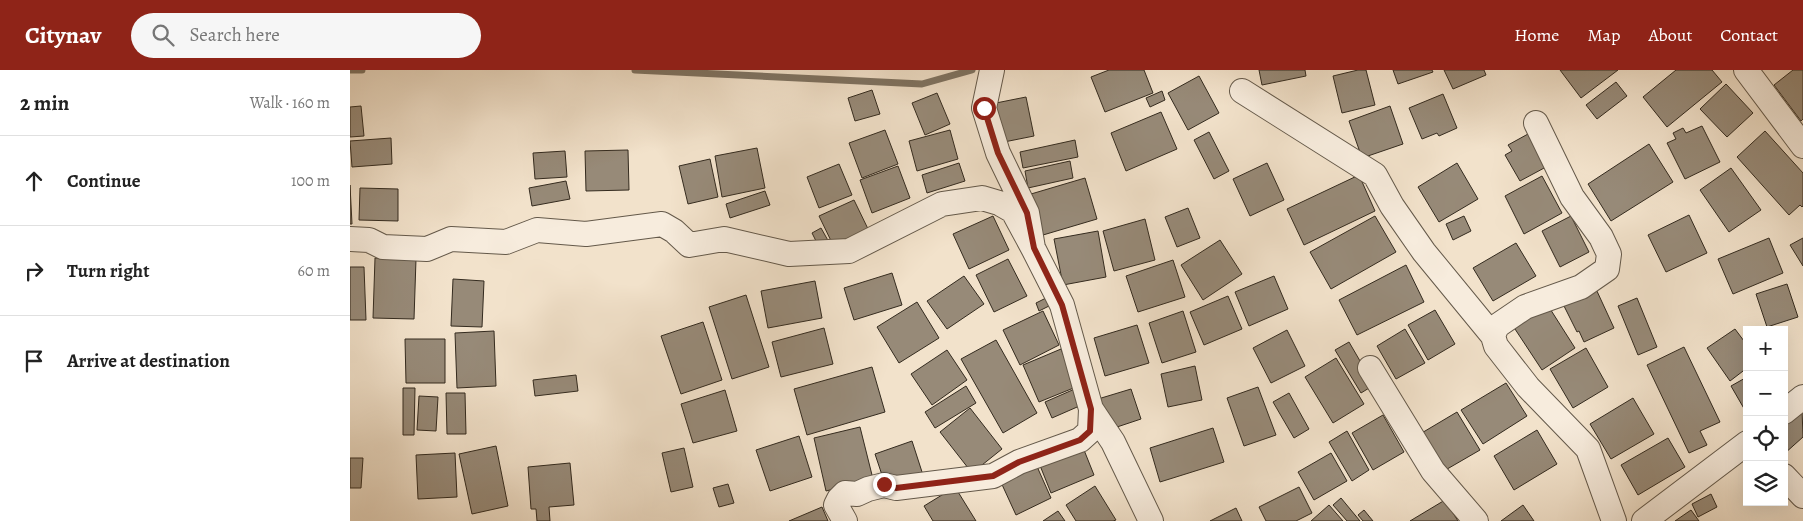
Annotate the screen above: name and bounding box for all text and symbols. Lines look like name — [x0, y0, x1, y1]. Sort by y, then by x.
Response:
search box — [131, 13, 481, 58]
text: Citynav — [25, 19, 101, 51]
icon: search — [149, 21, 177, 49]
text: Search here — [189, 22, 280, 48]
text: Home — [1514, 23, 1559, 47]
text: Map — [1587, 23, 1620, 47]
text: About — [1648, 23, 1692, 47]
text: Contact — [1720, 23, 1778, 47]
text: 2 min — [20, 89, 69, 117]
text: Walk · 160 m — [250, 92, 330, 114]
route start — [973, 97, 996, 120]
icon: ahead — [20, 167, 48, 195]
text: Continue — [67, 168, 141, 194]
text: 100 m — [291, 170, 330, 192]
icon: right — [20, 257, 48, 285]
text: Turn right — [67, 258, 149, 284]
text: 60 m — [298, 260, 330, 282]
map controls — [1743, 326, 1788, 506]
button: + — [1743, 326, 1788, 371]
icon: arrive — [20, 347, 48, 375]
text: Arrive at destination — [67, 348, 230, 374]
button: − — [1743, 371, 1788, 416]
button: locate — [1743, 416, 1788, 461]
button: layers — [1743, 461, 1788, 506]
route end — [873, 473, 896, 496]

